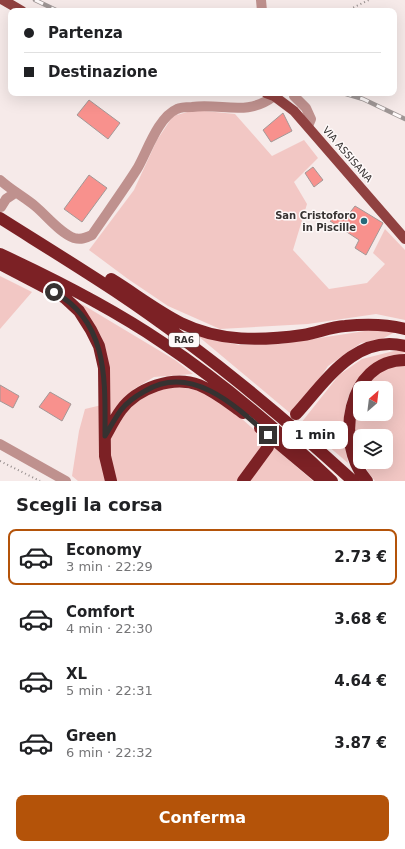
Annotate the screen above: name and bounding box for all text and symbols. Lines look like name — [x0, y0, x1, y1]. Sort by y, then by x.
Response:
text: Partenza — [48, 24, 123, 42]
text: Destinazione — [48, 63, 158, 81]
street label: VIA ASSISANA — [321, 124, 375, 184]
place label: San Cristoforo in Piscille — [275, 210, 356, 233]
marker: San Cristoforo in Piscille — [359, 216, 369, 226]
route start — [45, 283, 63, 301]
road number: RA6 — [169, 333, 199, 347]
north arrow — [353, 381, 393, 421]
map controls — [353, 381, 393, 469]
callout: 1 min — [282, 421, 348, 449]
route end — [259, 426, 277, 444]
text: 1 min — [295, 427, 335, 442]
button: layers — [353, 429, 393, 469]
text: Scegli la corsa — [16, 494, 163, 515]
icon: car — [18, 539, 54, 575]
text: Economy — [66, 541, 142, 559]
text: 2.73 € — [334, 548, 387, 566]
text: 3 min · 22:29 — [66, 559, 153, 574]
icon: car — [18, 601, 54, 637]
text: Comfort — [66, 603, 134, 621]
text: 3.68 € — [334, 610, 387, 628]
text: 4 min · 22:30 — [66, 621, 153, 636]
icon: car — [18, 663, 54, 699]
text: XL — [66, 665, 87, 683]
text: 4.64 € — [334, 672, 387, 690]
text: 5 min · 22:31 — [66, 683, 153, 698]
icon: car — [18, 725, 54, 761]
text: Green — [66, 727, 117, 745]
text: 3.87 € — [334, 734, 387, 752]
text: 6 min · 22:32 — [66, 745, 153, 760]
button: Conferma — [16, 795, 389, 841]

